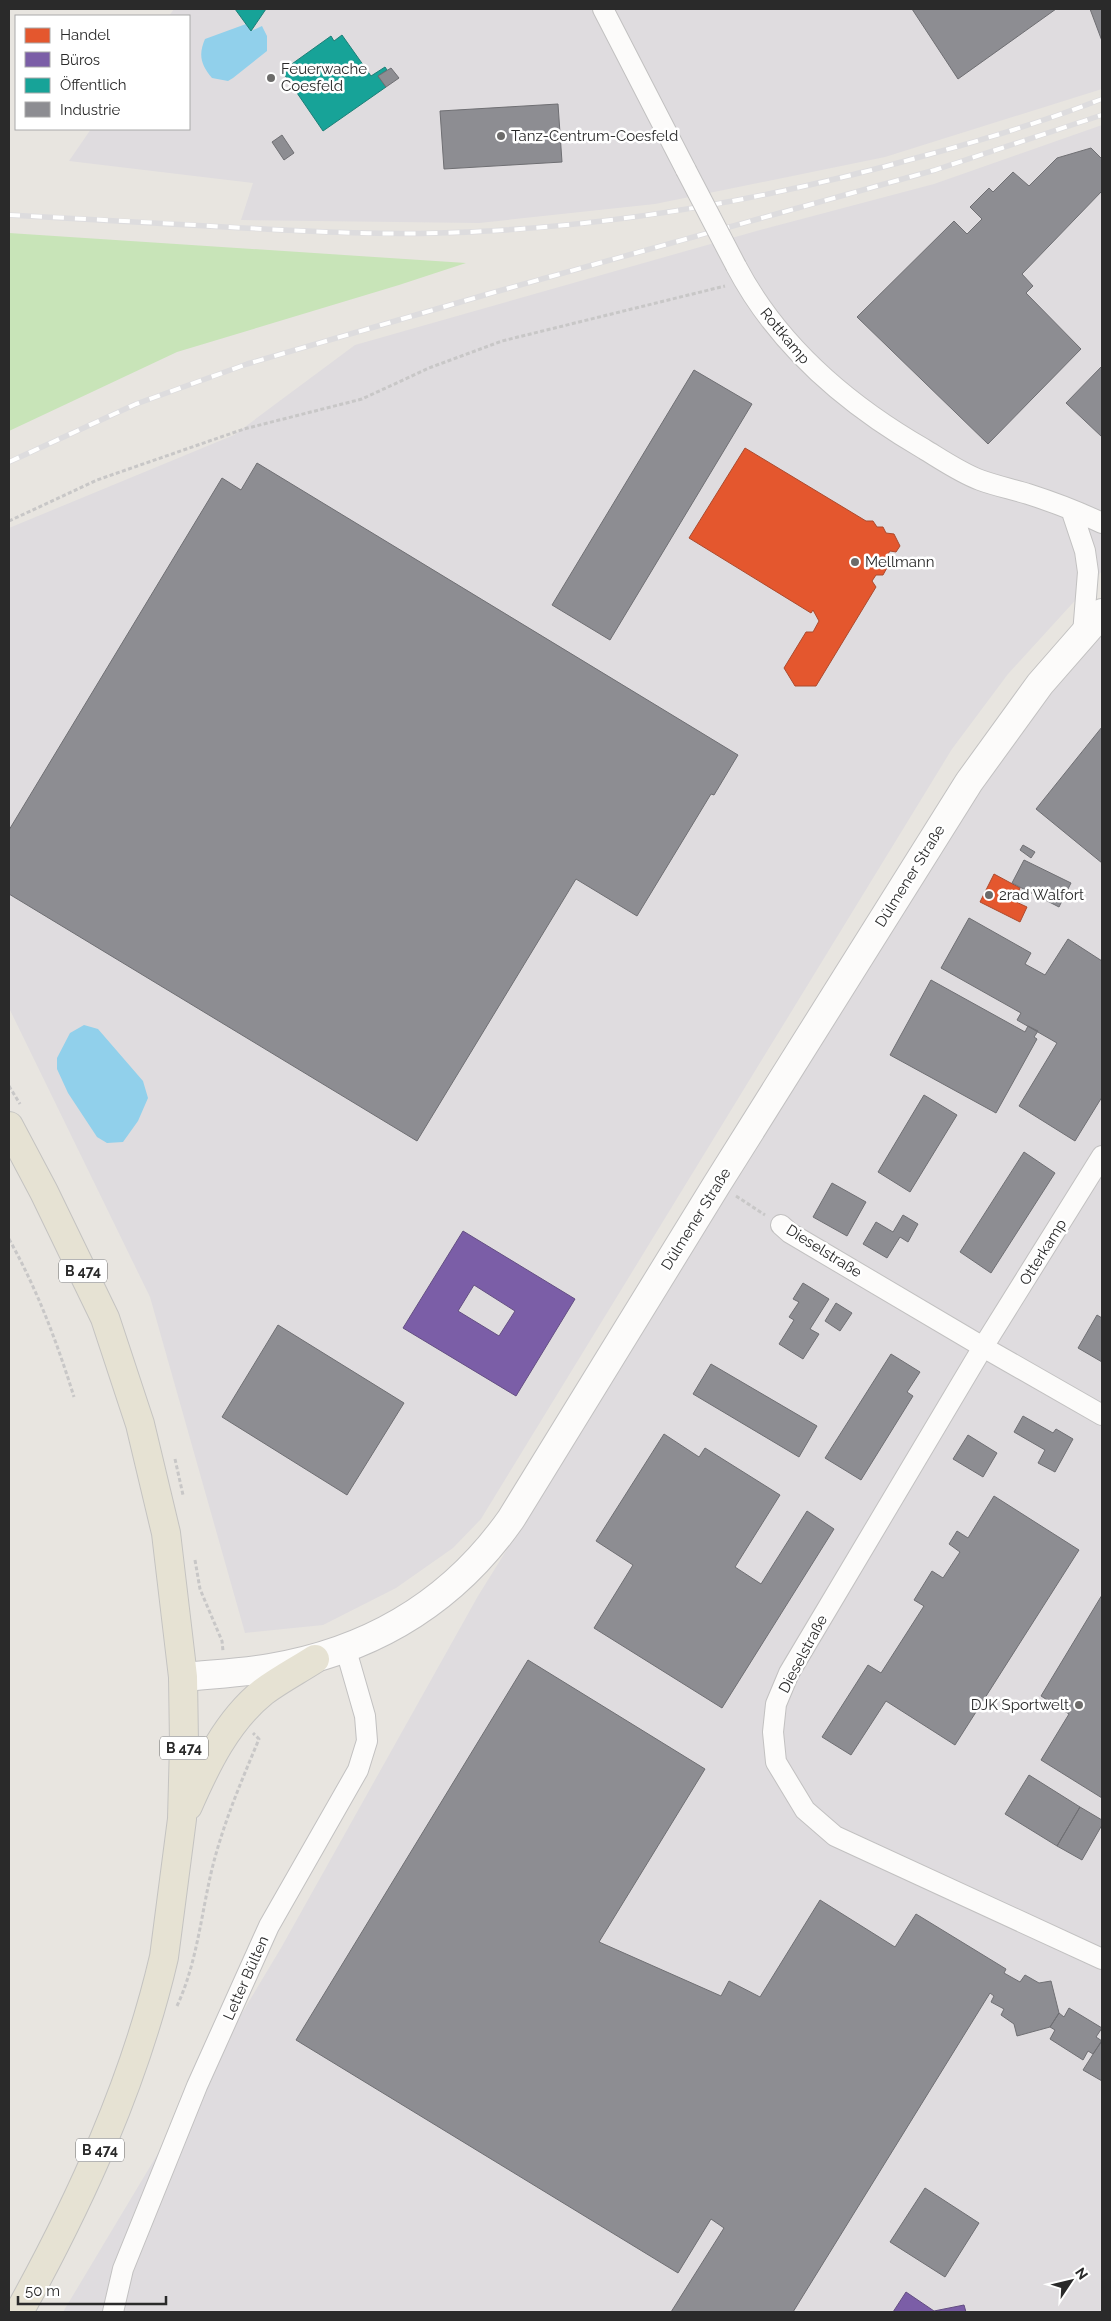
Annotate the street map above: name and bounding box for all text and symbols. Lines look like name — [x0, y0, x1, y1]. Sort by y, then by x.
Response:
legend — [15, 15, 190, 130]
text: Handel — [60, 26, 111, 44]
text: Büros — [60, 51, 100, 69]
place label: Feuerwache Coesfeld — [281, 60, 367, 95]
marker: Feuerwache Coesfeld — [265, 72, 277, 84]
text: Öffentlich — [60, 75, 127, 94]
text: Industrie — [60, 101, 121, 119]
place label: Tanz-Centrum-Coesfeld — [511, 127, 678, 145]
marker: Tanz-Centrum-Coesfeld — [495, 130, 507, 142]
street label: Rottkamp — [756, 304, 814, 368]
place label: Mellmann — [865, 553, 934, 571]
marker: Mellmann — [849, 556, 861, 568]
street label: Dülmener Straße — [871, 821, 949, 930]
place label: 2rad Walfort — [999, 886, 1084, 904]
marker: 2rad Walfort — [983, 889, 995, 901]
street label: Dülmener Straße — [657, 1164, 735, 1273]
street label: Otterkamp — [1016, 1216, 1070, 1288]
street label: Dieselstraße — [783, 1221, 865, 1281]
road number: B 474 — [59, 1260, 107, 1282]
street label: Dieselstraße — [775, 1612, 831, 1696]
place label: DJK Sportwelt — [971, 1696, 1069, 1714]
marker: DJK Sportwelt — [1073, 1699, 1085, 1711]
road number: B 474 — [160, 1736, 208, 1760]
street label: Letter Bülten — [219, 1933, 273, 2023]
road number: B 474 — [76, 2138, 124, 2162]
north arrow — [1046, 2256, 1096, 2306]
text: N — [1072, 2265, 1091, 2283]
scale bar — [18, 2274, 165, 2306]
text: 50 m — [25, 2282, 60, 2300]

